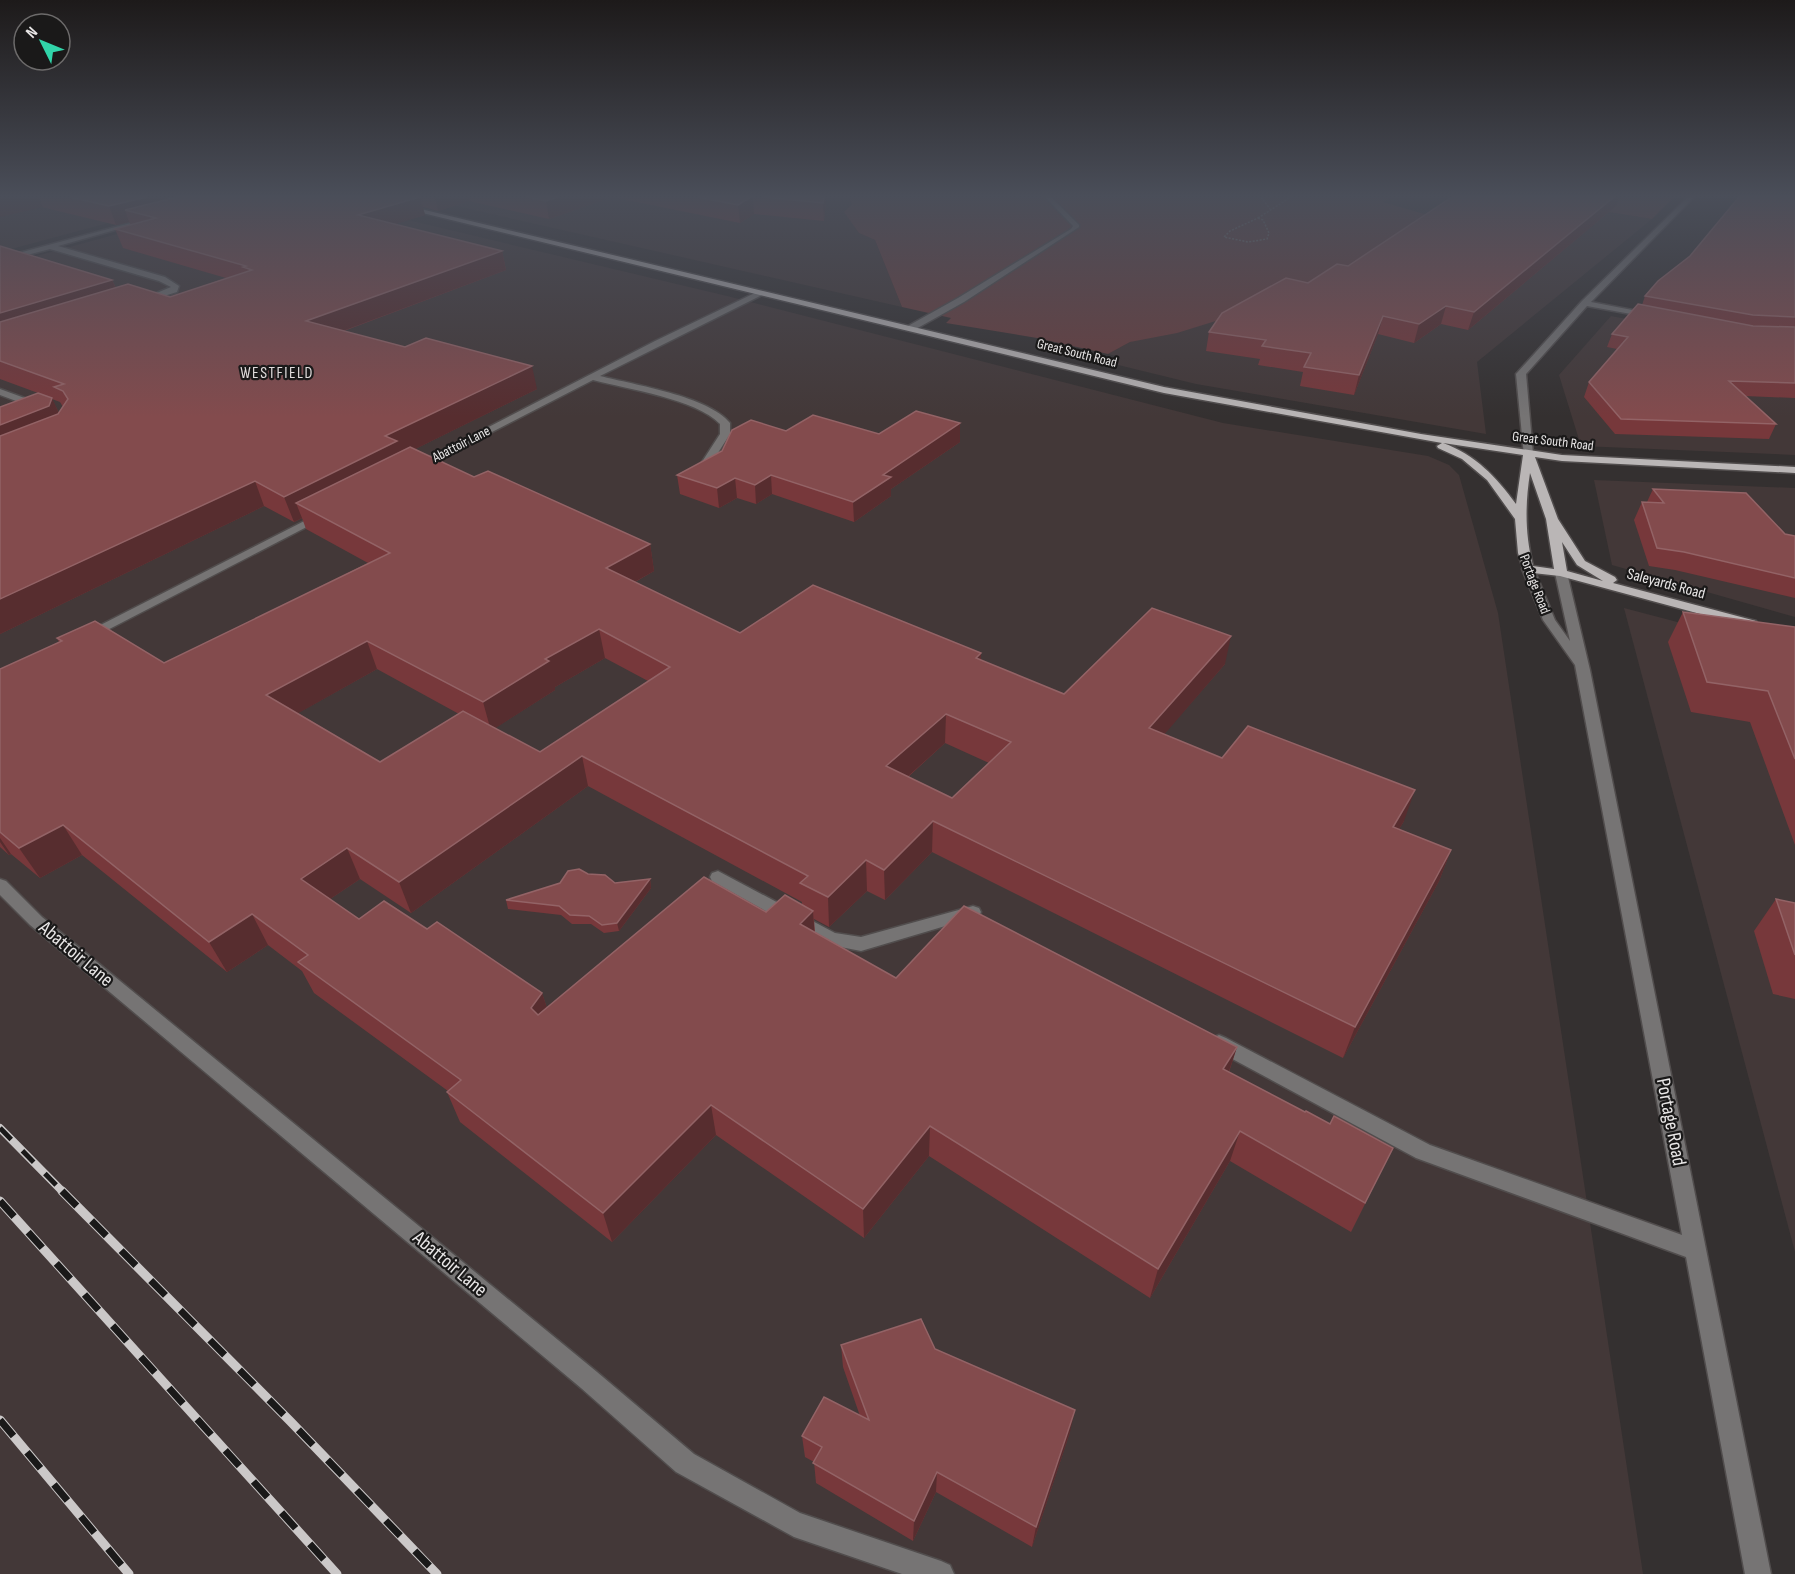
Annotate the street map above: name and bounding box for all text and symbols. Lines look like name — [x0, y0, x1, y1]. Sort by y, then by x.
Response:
north arrow — [12, 12, 72, 72]
text: N — [22, 23, 42, 42]
street label: Great South Road — [1035, 335, 1119, 371]
district label: WESTFIELD — [240, 364, 314, 383]
street label: Abattoir Lane — [428, 422, 493, 466]
street label: Great South Road — [1511, 428, 1595, 454]
street label: Portage Road — [1516, 552, 1554, 616]
street label: Saleyards Road — [1625, 564, 1707, 604]
street label: Abattoir Lane — [33, 915, 118, 992]
street label: Portage Road — [1651, 1076, 1691, 1168]
street label: Abattoir Lane — [407, 1225, 492, 1302]

